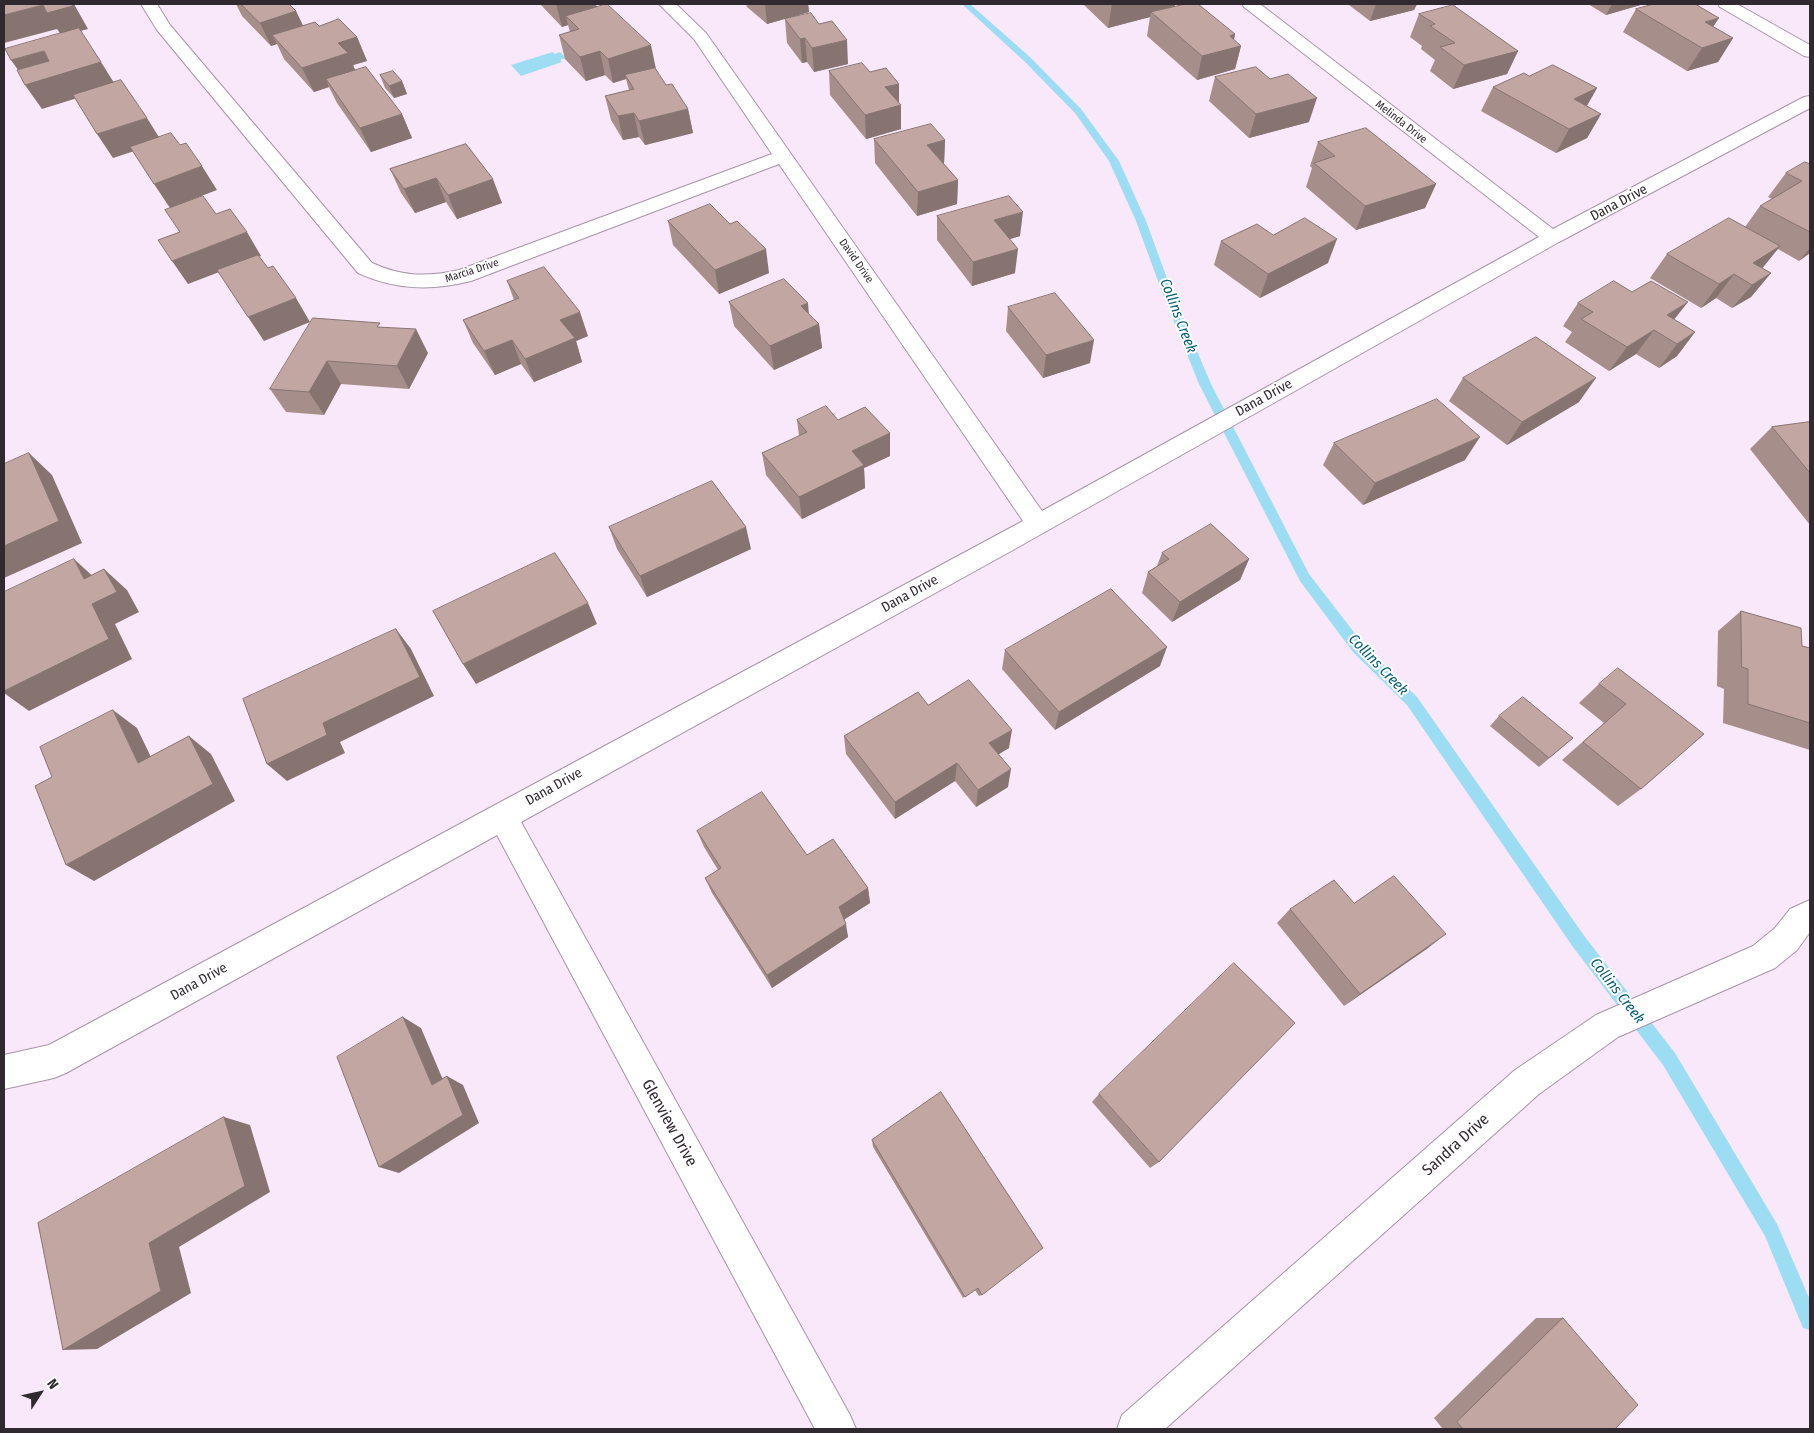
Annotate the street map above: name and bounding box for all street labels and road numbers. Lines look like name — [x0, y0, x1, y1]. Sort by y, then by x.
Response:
street label: Melinda Drive — [1373, 98, 1429, 146]
street label: Dana Drive — [1588, 181, 1650, 225]
street label: David Drive — [836, 236, 876, 286]
street label: Marcia Drive — [444, 256, 500, 286]
street label: Dana Drive — [1233, 376, 1295, 420]
street label: Dana Drive — [879, 572, 941, 616]
street label: Dana Drive — [523, 765, 585, 809]
street label: Dana Drive — [168, 960, 230, 1004]
street label: Glenview Drive — [637, 1076, 701, 1170]
street label: Sandra Drive — [1419, 1110, 1493, 1180]

